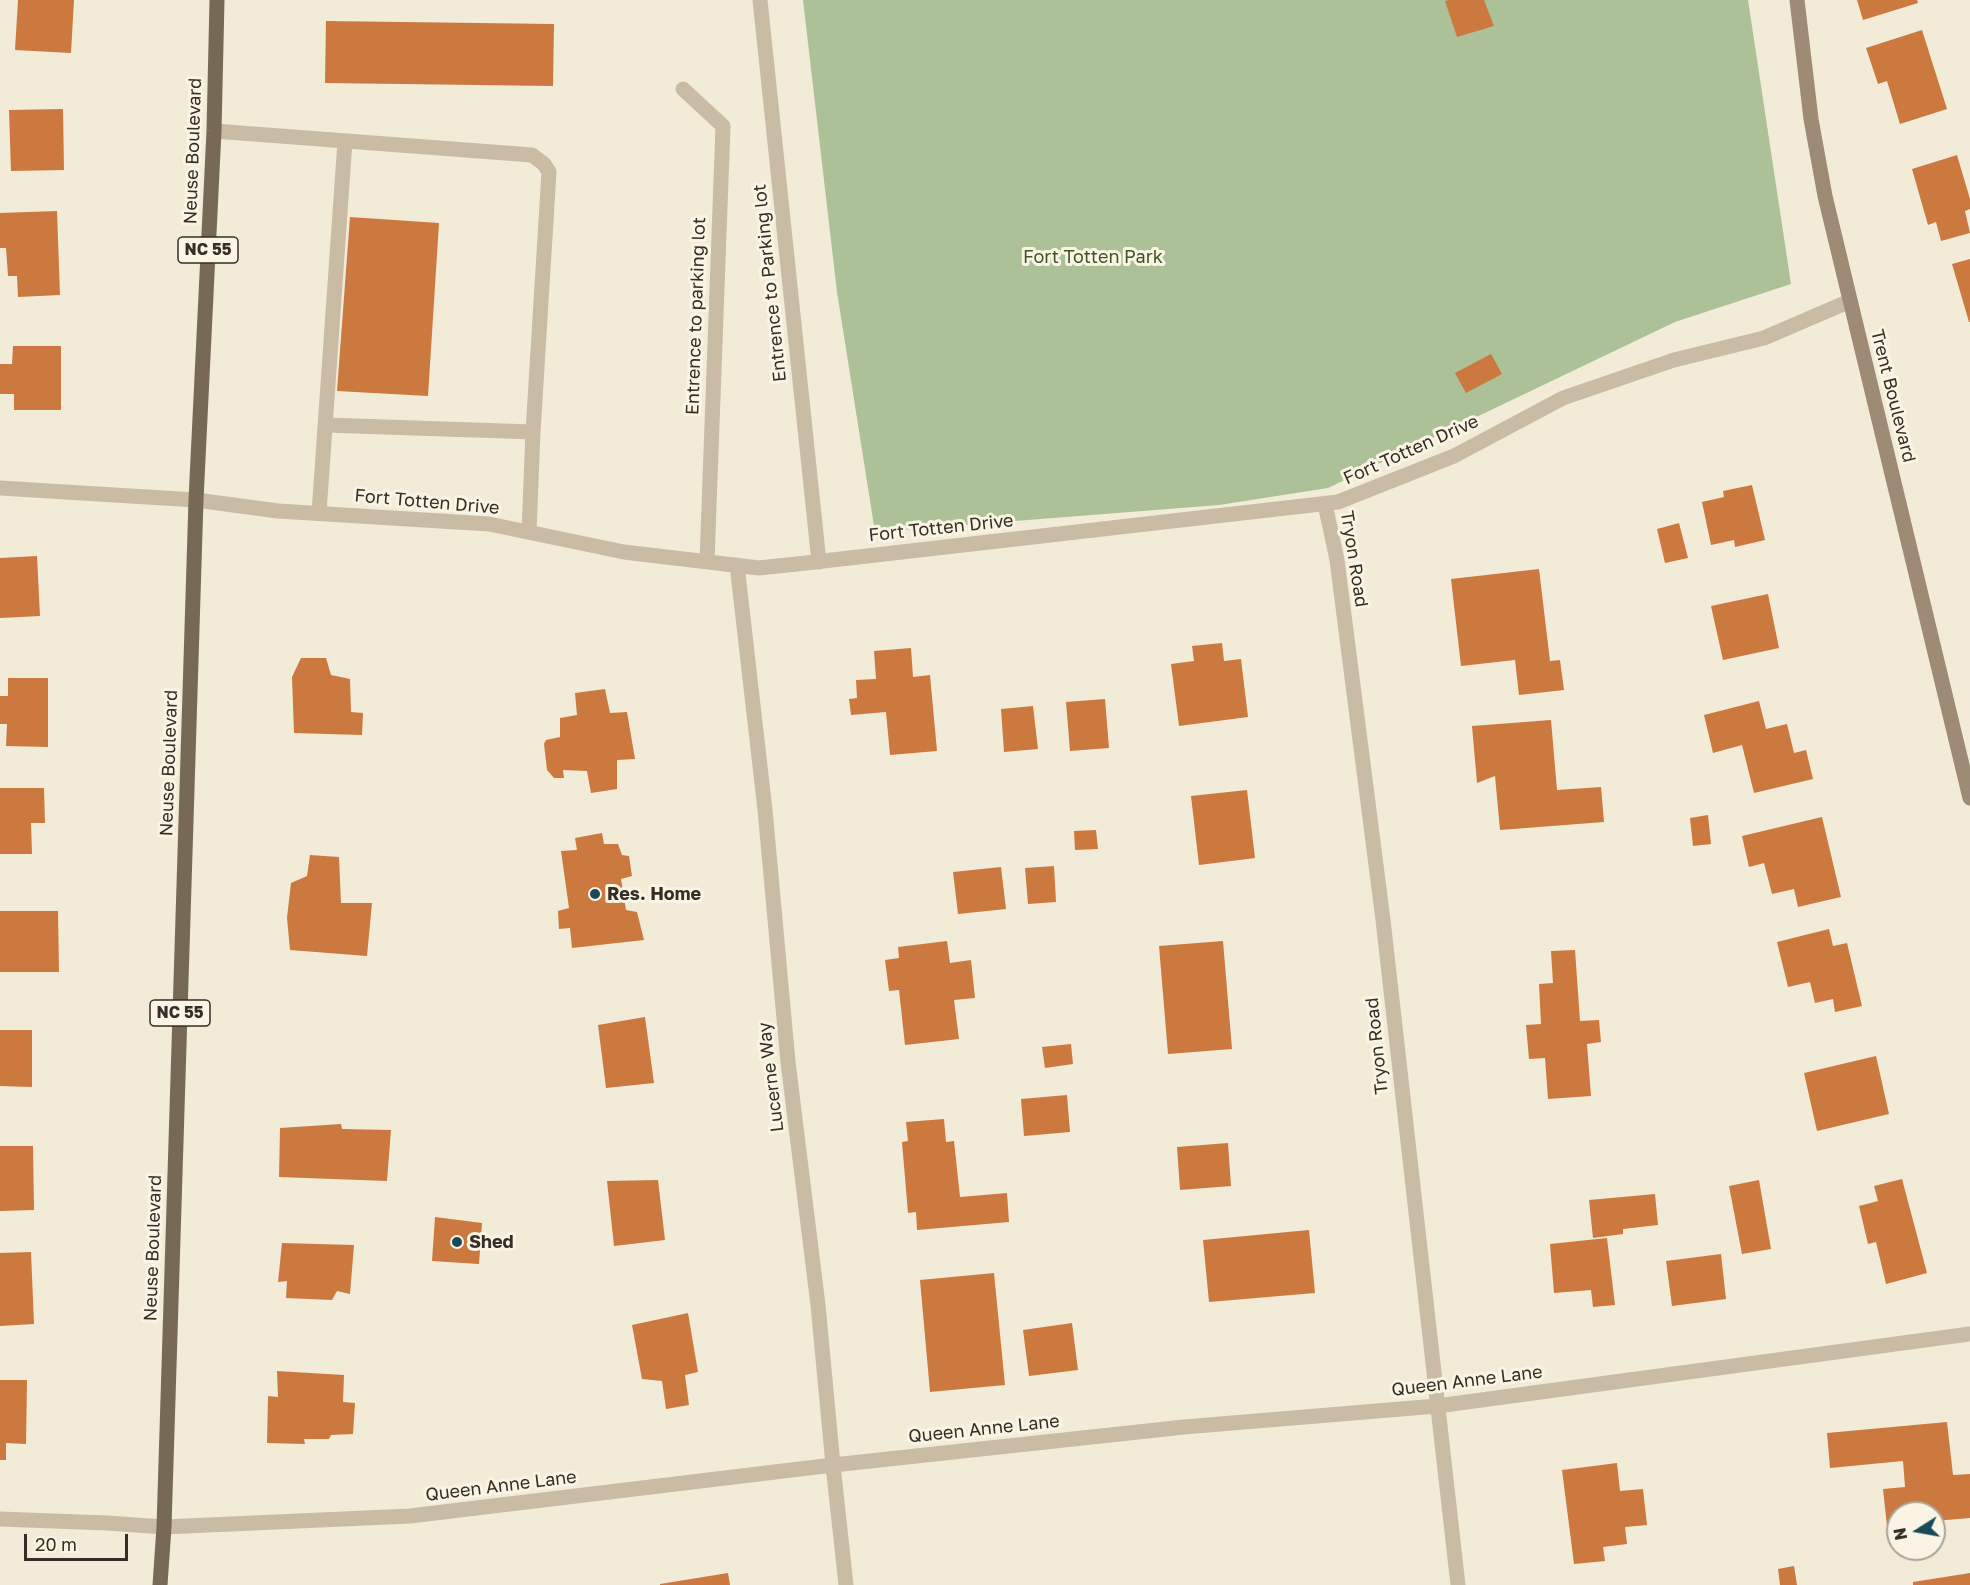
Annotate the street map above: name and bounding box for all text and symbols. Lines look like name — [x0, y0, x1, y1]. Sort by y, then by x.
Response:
street label: Neuse Boulevard — [180, 77, 206, 225]
street label: Entrence to Parking lot — [749, 183, 791, 383]
street label: Entrence to parking lot — [682, 217, 710, 415]
road number: NC 55 — [178, 237, 238, 263]
park label: Fort Totten Park — [1023, 246, 1163, 268]
street label: Trent Boulevard — [1866, 327, 1920, 465]
street label: Fort Totten Drive — [1340, 411, 1482, 489]
street label: Fort Totten Drive — [354, 485, 500, 519]
street label: Tryon Road — [1336, 509, 1372, 609]
street label: Fort Totten Drive — [867, 510, 1015, 546]
street label: Neuse Boulevard — [156, 689, 182, 837]
place label: Res. Home — [607, 883, 701, 905]
marker: Res. Home — [588, 887, 602, 901]
street label: Tryon Road — [1361, 996, 1393, 1096]
road number: NC 55 — [150, 1000, 210, 1026]
street label: Lucerne Way — [754, 1021, 788, 1133]
street label: Neuse Boulevard — [140, 1174, 166, 1322]
place label: Shed — [469, 1231, 514, 1253]
marker: Shed — [450, 1235, 464, 1249]
street label: Queen Anne Lane — [1390, 1361, 1544, 1401]
street label: Queen Anne Lane — [907, 1410, 1061, 1448]
street label: Queen Anne Lane — [424, 1466, 578, 1506]
north arrow — [1886, 1501, 1946, 1561]
scale bar — [27, 1522, 130, 1560]
text: N — [1889, 1526, 1911, 1542]
text: 20 m — [35, 1533, 77, 1555]

